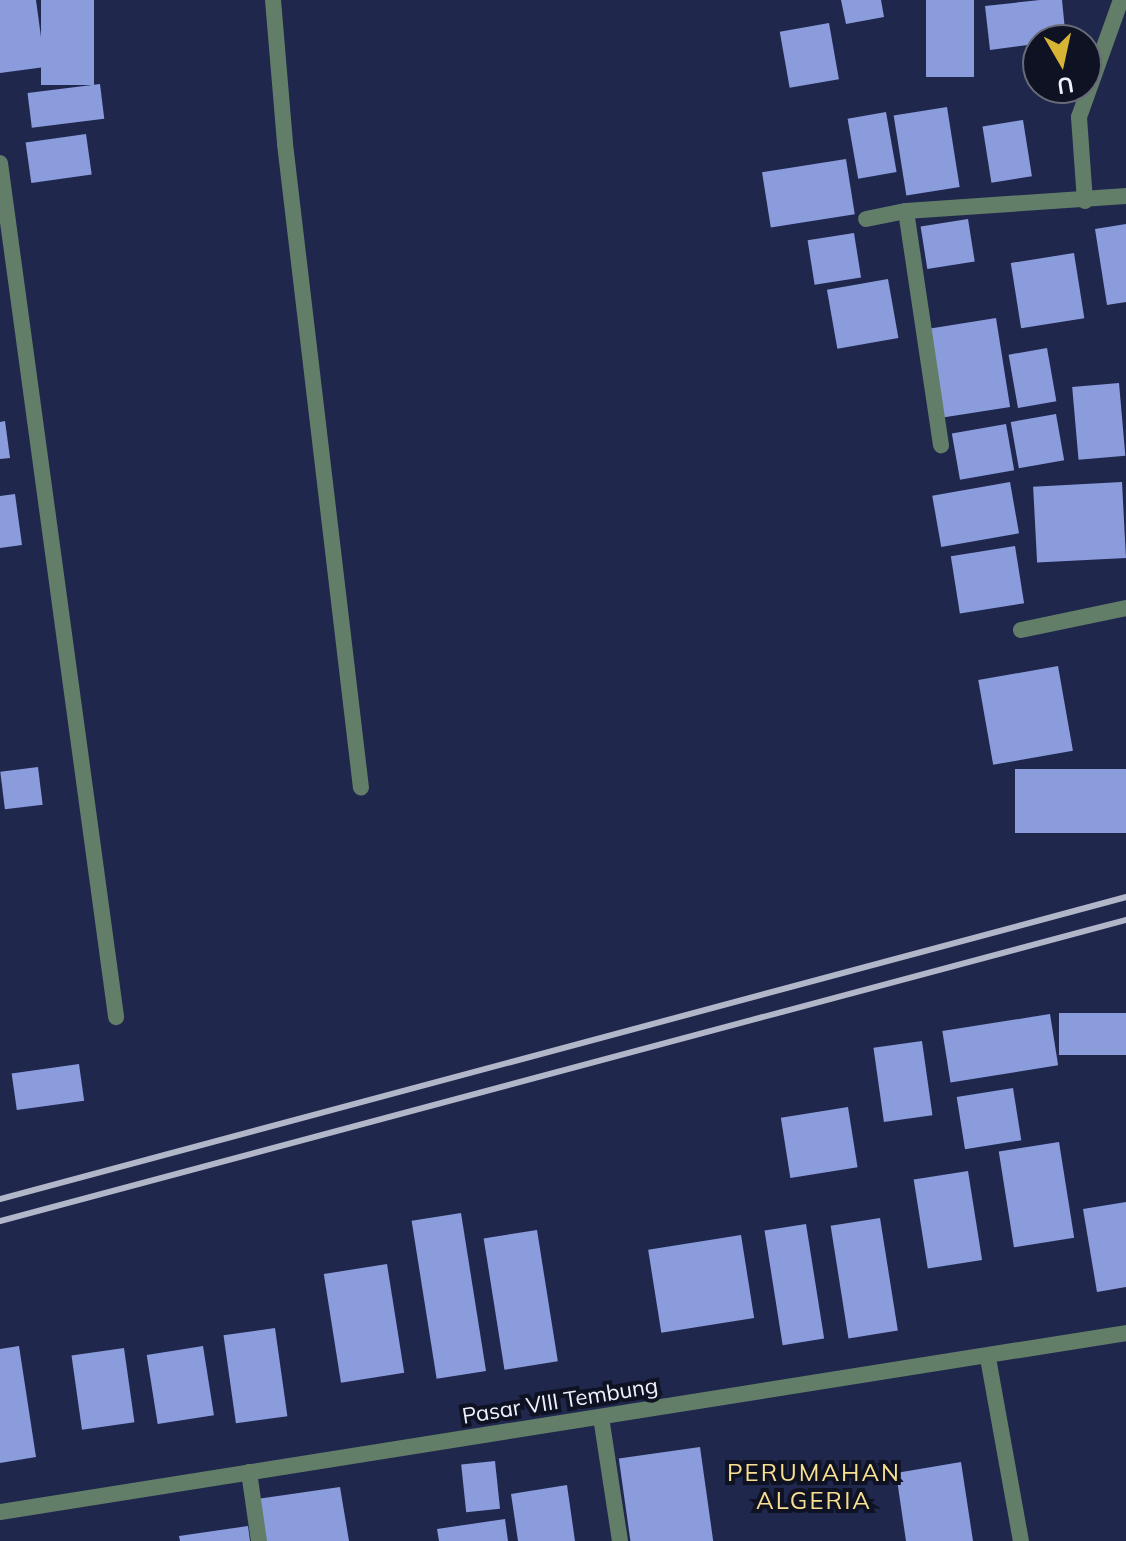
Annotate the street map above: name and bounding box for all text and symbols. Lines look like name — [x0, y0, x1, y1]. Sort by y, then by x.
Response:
north arrow — [1022, 24, 1102, 104]
text: U — [1055, 71, 1076, 101]
street label: Pasar VIII Tembung — [460, 1372, 660, 1430]
district label: PERUMAHAN ALGERIA — [727, 1459, 901, 1515]

